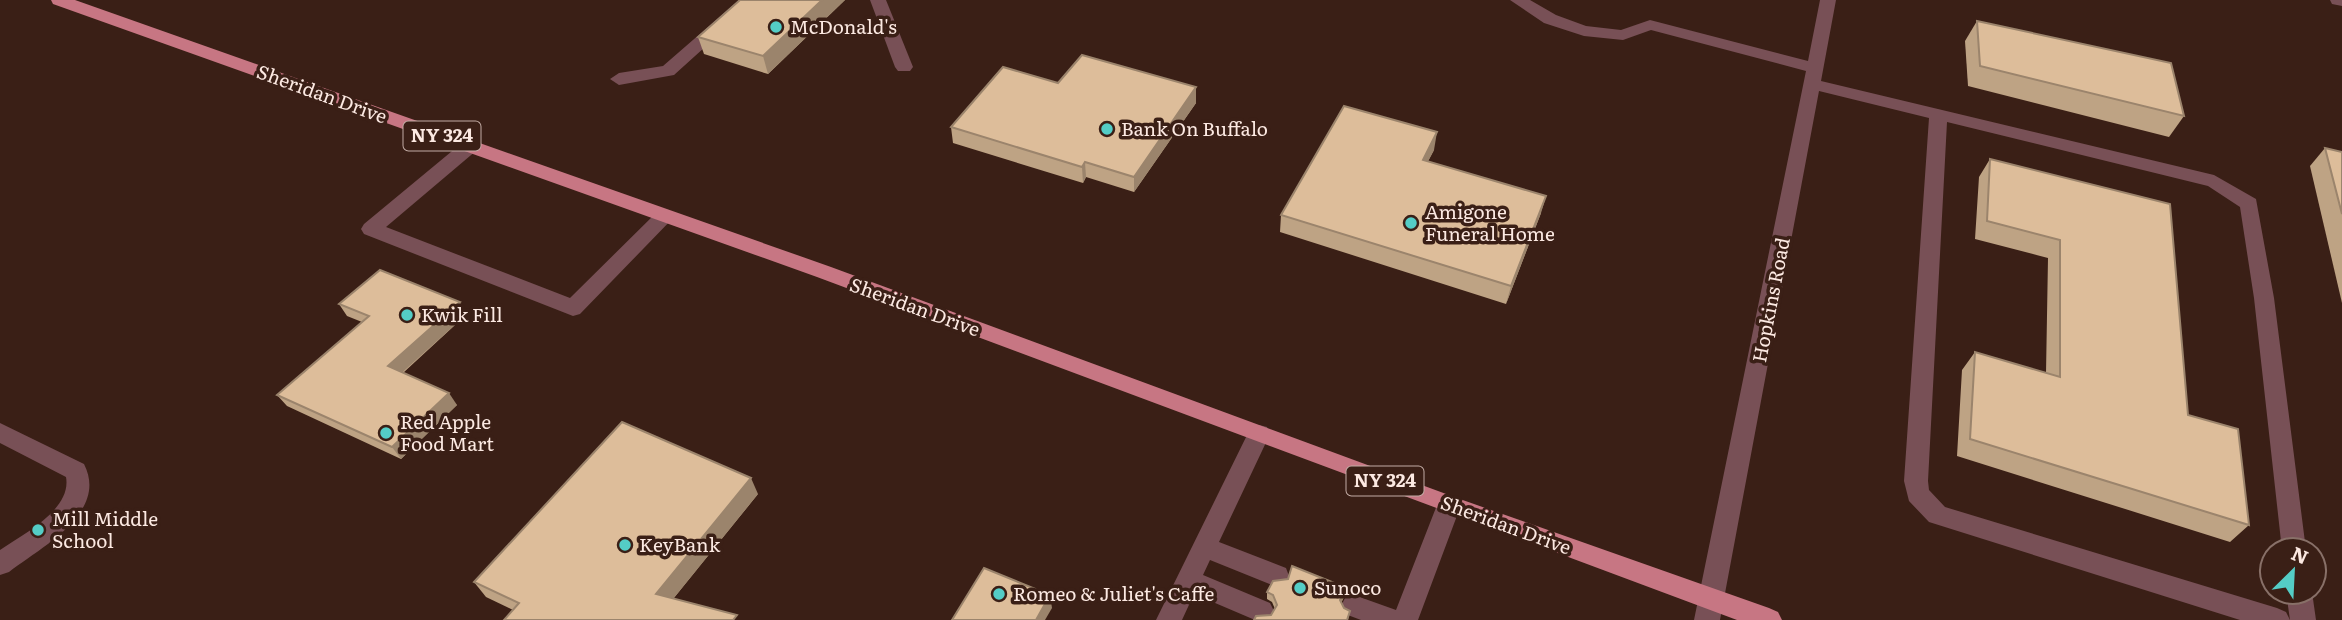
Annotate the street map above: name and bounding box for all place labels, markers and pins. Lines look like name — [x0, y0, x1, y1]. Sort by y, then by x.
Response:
place label: McDonald's — [790, 12, 897, 40]
marker: McDonald's — [768, 19, 784, 35]
place label: Bank On Buffalo — [1121, 114, 1268, 142]
marker: Bank On Buffalo — [1099, 121, 1115, 137]
place label: Amigone Funeral Home — [1425, 197, 1555, 247]
marker: Amigone Funeral Home — [1403, 215, 1419, 231]
place label: Kwik Fill — [421, 300, 503, 328]
marker: Kwik Fill — [399, 307, 415, 323]
place label: Red Apple Food Mart — [400, 407, 494, 457]
marker: Red Apple Food Mart — [378, 425, 394, 441]
place label: Mill Middle School — [52, 504, 158, 554]
marker: Mill Middle School — [30, 522, 46, 538]
place label: KeyBank — [639, 530, 721, 558]
marker: KeyBank — [617, 537, 633, 553]
place label: Sunoco — [1314, 573, 1381, 601]
place label: Romeo & Juliet's Caffe — [1013, 579, 1215, 607]
marker: Sunoco — [1292, 580, 1308, 596]
marker: Romeo & Juliet's Caffe — [991, 586, 1007, 602]

